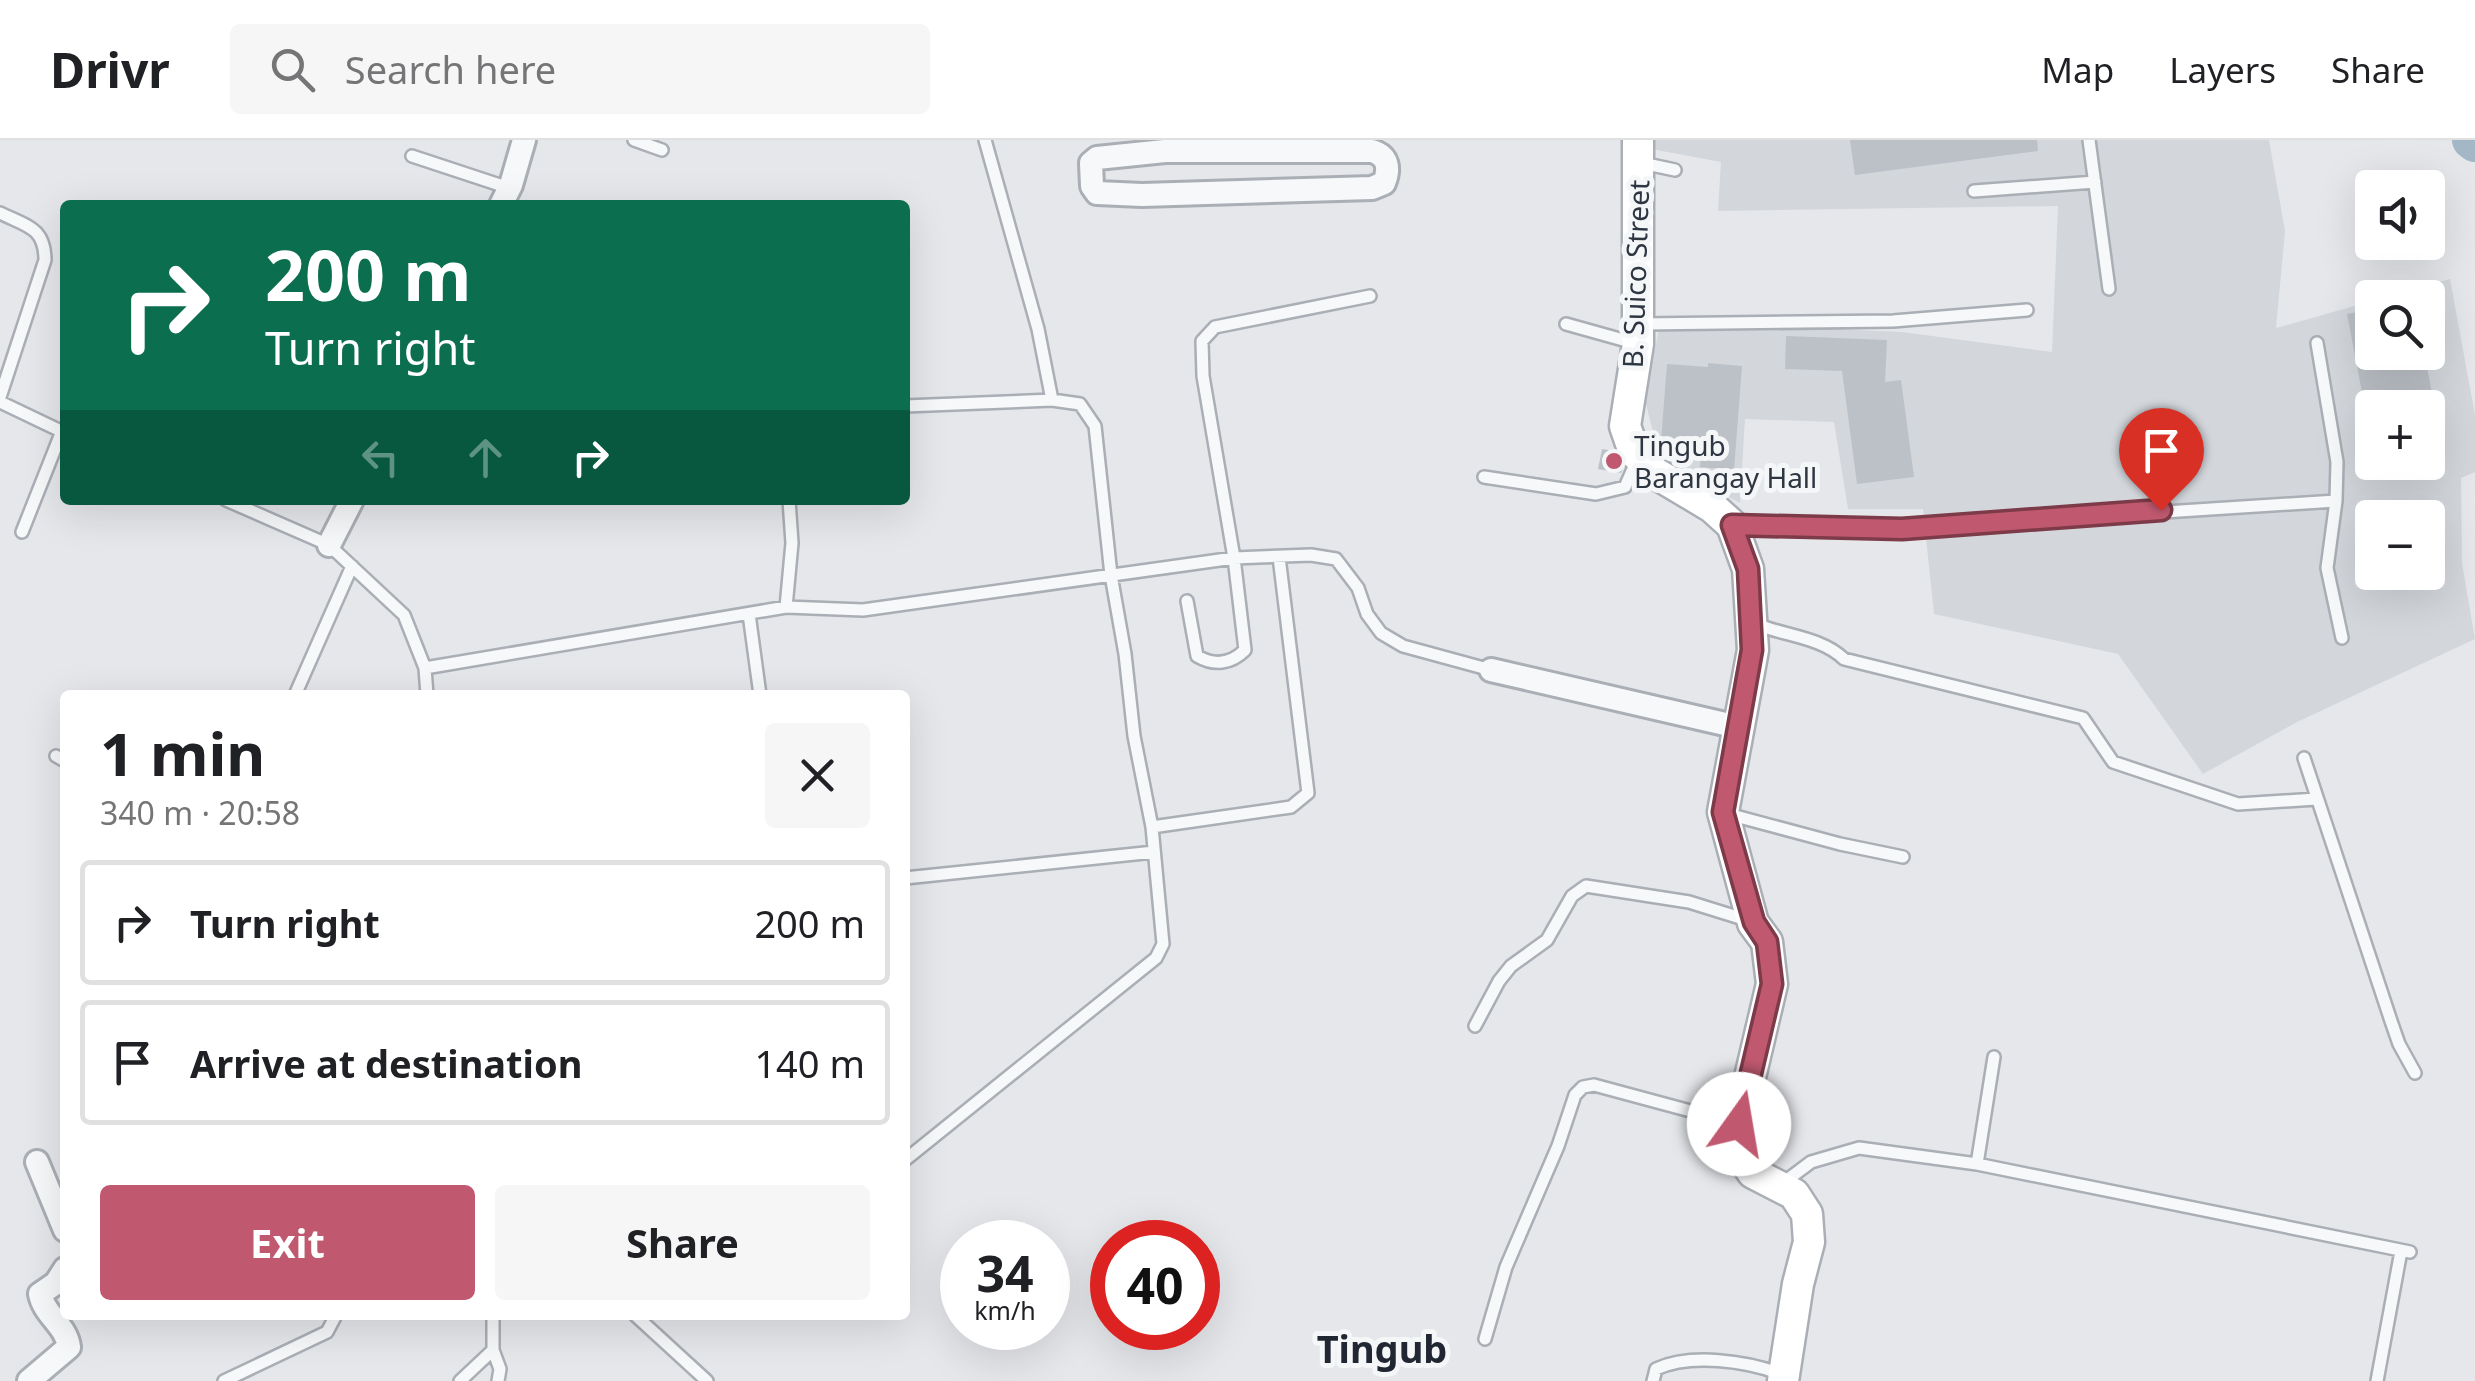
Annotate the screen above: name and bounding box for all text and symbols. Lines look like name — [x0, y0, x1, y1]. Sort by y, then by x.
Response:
search box — [230, 24, 930, 114]
text: Drivr — [50, 37, 170, 102]
icon: search — [265, 42, 320, 97]
text: Search here — [345, 43, 556, 95]
text: Map — [2041, 46, 2114, 93]
text: Layers — [2169, 46, 2276, 93]
text: Share — [2331, 46, 2425, 93]
map controls — [2355, 170, 2445, 590]
button: sound — [2355, 170, 2445, 260]
street label: B. Suico Street — [1613, 179, 1657, 369]
text: 200 m — [265, 226, 472, 322]
icon: right — [100, 240, 230, 370]
button: search — [2355, 280, 2445, 370]
text: Turn right — [265, 317, 476, 378]
button: + — [2355, 390, 2445, 480]
pin — [2119, 408, 2204, 511]
icon: arrive — [2134, 423, 2189, 478]
place label: Tingub Barangay Hall — [1634, 426, 1817, 496]
icon: left — [353, 430, 408, 485]
icon: ahead — [458, 430, 513, 485]
icon: right — [563, 430, 618, 485]
marker: Tingub Barangay Hall — [1603, 450, 1625, 472]
button: − — [2355, 500, 2445, 590]
text: 1 min — [100, 712, 265, 794]
button: close — [765, 723, 870, 828]
text: 340 m · 20:58 — [100, 791, 300, 834]
icon: right — [105, 895, 160, 950]
text: Turn right — [190, 897, 380, 949]
text: 200 m — [754, 897, 865, 949]
icon: arrive — [105, 1035, 160, 1090]
text: Arrive at destination — [190, 1037, 582, 1089]
text: 140 m — [754, 1037, 865, 1089]
position arrow — [1687, 1072, 1791, 1176]
button: Exit — [100, 1185, 475, 1300]
button: Share — [495, 1185, 870, 1300]
speed limit sign: 40 — [1090, 1220, 1220, 1350]
text: 34 — [976, 1239, 1034, 1307]
text: km/h — [974, 1293, 1036, 1327]
district label: Tingub — [1317, 1322, 1447, 1374]

